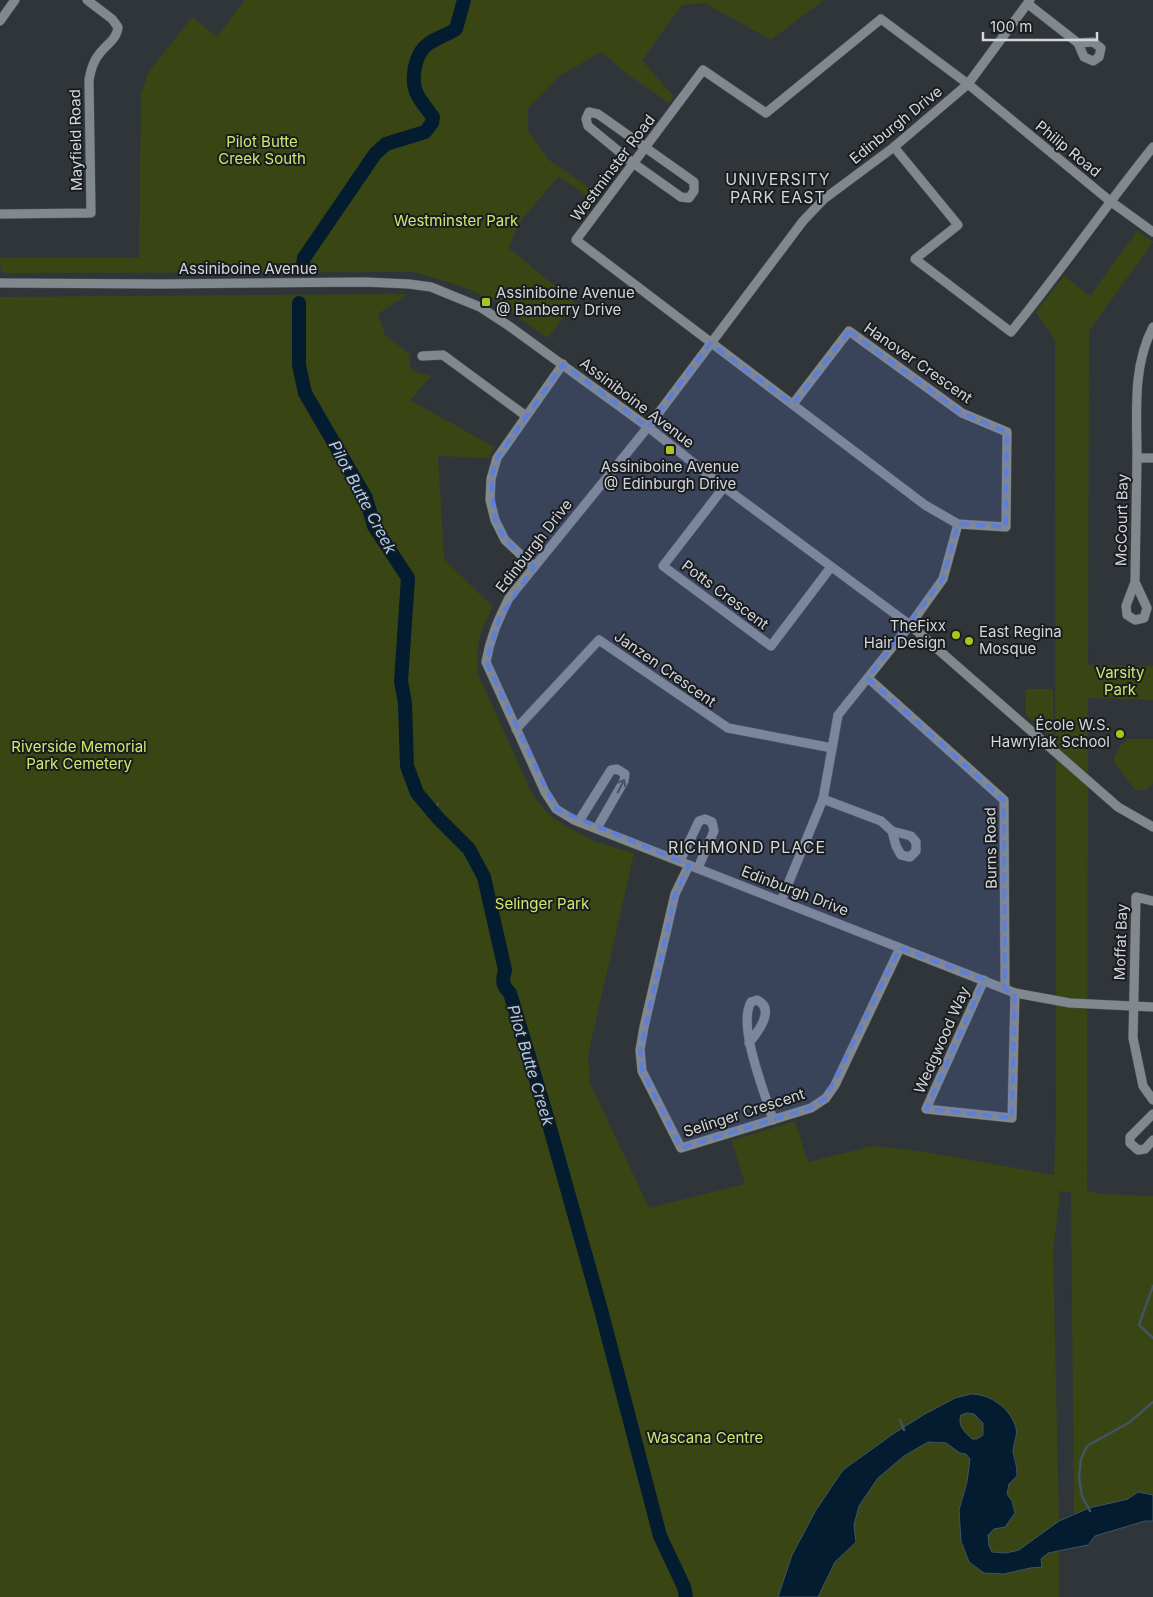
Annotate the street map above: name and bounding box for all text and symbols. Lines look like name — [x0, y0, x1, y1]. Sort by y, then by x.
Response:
scale bar — [983, 10, 1097, 42]
text: 100 m — [990, 17, 1032, 36]
street label: Edinburgh Drive — [846, 81, 946, 168]
street label: Mayfield Road — [65, 89, 86, 191]
street label: Westminster Road — [566, 111, 659, 225]
street label: Philip Road — [1032, 116, 1105, 181]
park label: Pilot Butte Creek South — [218, 132, 306, 168]
district label: UNIVERSITY PARK EAST — [725, 169, 831, 207]
park label: Westminster Park — [394, 211, 519, 230]
street label: Assiniboine Avenue — [179, 259, 317, 278]
place label: Assiniboine Avenue @ Banberry Drive — [496, 283, 635, 319]
marker: Assiniboine Avenue @ Banberry Drive — [480, 296, 492, 308]
street label: Hanover Crescent — [860, 318, 976, 407]
street label: Assiniboine Avenue — [576, 353, 698, 452]
water label: Pilot Butte Creek — [325, 437, 401, 557]
marker: Assiniboine Avenue @ Edinburgh Drive — [664, 444, 676, 456]
place label: Assiniboine Avenue @ Edinburgh Drive — [601, 457, 739, 493]
street label: McCourt Bay — [1111, 473, 1132, 566]
street label: Edinburgh Drive — [491, 495, 576, 596]
street label: Potts Crescent — [678, 556, 773, 634]
place label: TheFixx Hair Design — [864, 616, 946, 652]
place label: East Regina Mosque — [979, 622, 1062, 658]
street label: Janzen Crescent — [611, 626, 720, 711]
marker: TheFixx Hair Design — [950, 629, 962, 641]
marker: East Regina Mosque — [963, 635, 975, 647]
park label: Varsity Park — [1096, 663, 1145, 699]
place label: École W.S. Hawrylak School — [991, 715, 1110, 751]
marker: École W.S. Hawrylak School — [1114, 728, 1126, 740]
park label: Riverside Memorial Park Cemetery — [11, 737, 147, 773]
one-way arrow — [617, 779, 626, 794]
street label: Burns Road — [980, 807, 1001, 889]
district label: RICHMOND PLACE — [668, 837, 826, 857]
street label: Edinburgh Drive — [739, 861, 852, 920]
park label: Selinger Park — [495, 894, 590, 913]
street label: Moffat Bay — [1110, 903, 1131, 981]
street label: Wedgwood Way — [909, 983, 974, 1096]
water label: Pilot Butte Creek — [503, 1002, 559, 1128]
street label: Selinger Crescent — [681, 1084, 807, 1141]
park label: Wascana Centre — [647, 1428, 763, 1447]

